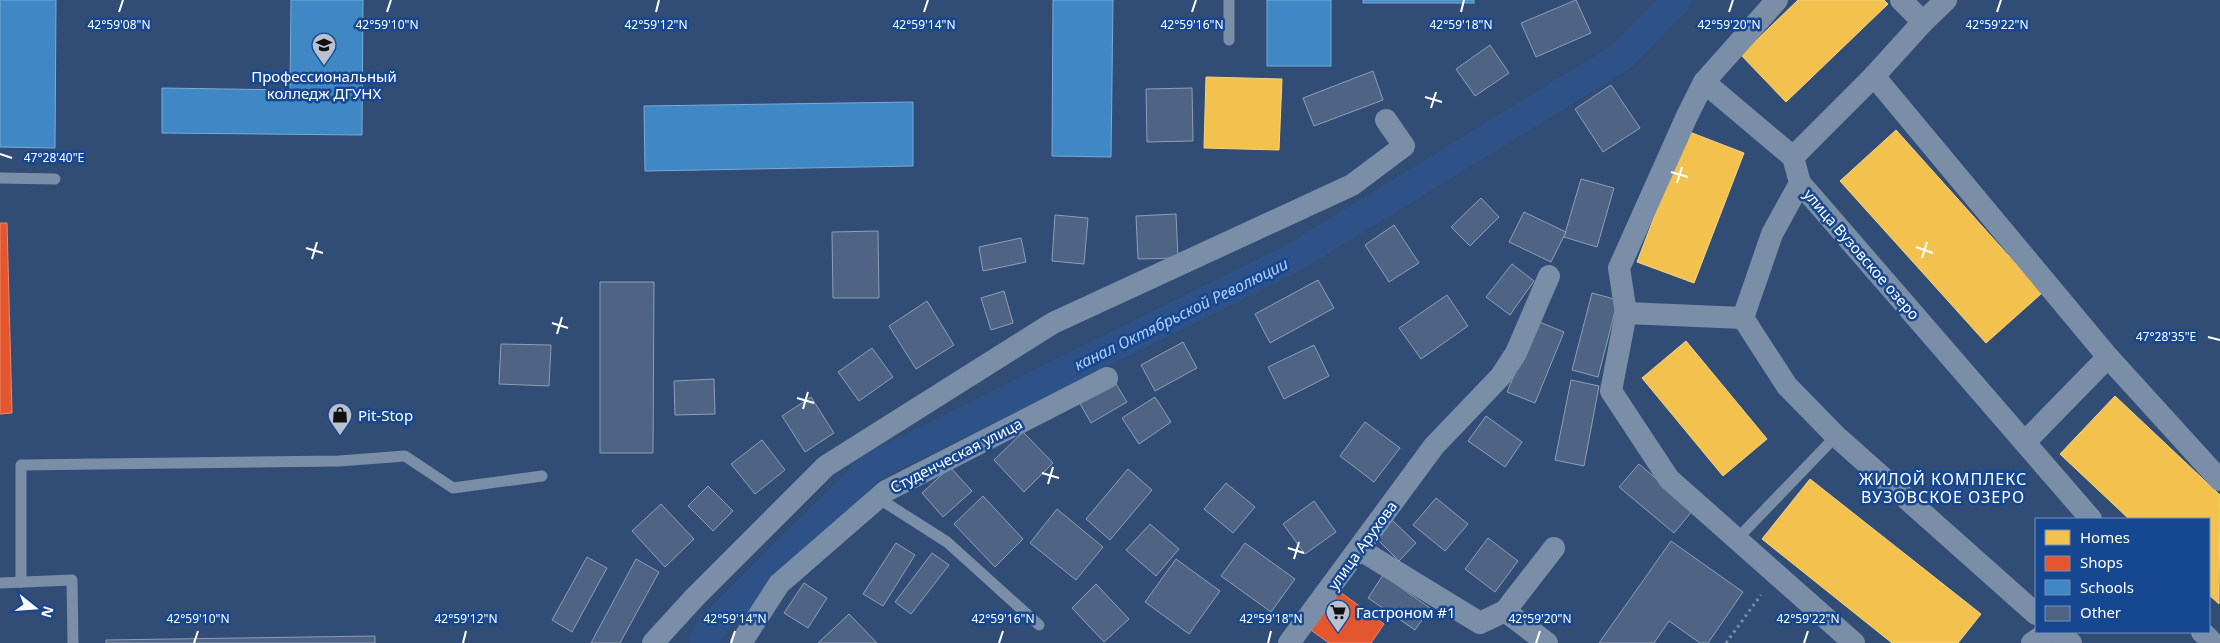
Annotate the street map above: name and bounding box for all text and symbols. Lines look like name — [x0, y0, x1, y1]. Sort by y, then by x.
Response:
text: 42°59'08"N — [87, 16, 151, 33]
text: 42°59'10"N — [355, 16, 419, 33]
text: 42°59'12"N — [624, 16, 688, 33]
text: 42°59'14"N — [892, 16, 956, 33]
text: 42°59'16"N — [1160, 16, 1224, 33]
text: 42°59'18"N — [1429, 16, 1493, 33]
text: 42°59'20"N — [1697, 16, 1761, 33]
text: 42°59'22"N — [1965, 16, 2029, 33]
school or university icon: Профессиональный колледж ДГУНХ — [311, 32, 337, 66]
place label: Профессиональный колледж ДГУНХ — [251, 66, 397, 103]
text: 47°28'40"E — [24, 149, 84, 166]
street label: улица Вузовское озеро — [1800, 184, 1924, 324]
water label: канал Октябрьской Революции — [1070, 252, 1292, 376]
text: 47°28'35"E — [2136, 328, 2196, 345]
shop icon: Pit-Stop — [327, 402, 353, 436]
place label: Pit-Stop — [358, 405, 413, 425]
street label: Студенческая улица — [887, 413, 1025, 497]
district label: ЖИЛОЙ КОМПЛЕКС ВУЗОВСКОЕ ОЗЕРО — [1859, 468, 2027, 508]
street label: улица Арухова — [1323, 496, 1401, 594]
legend — [2035, 518, 2210, 633]
text: Homes — [2080, 527, 2130, 547]
text: Shops — [2080, 552, 2123, 572]
text: Schools — [2080, 577, 2134, 597]
north arrow — [10, 583, 60, 633]
supermarket icon: Гастроном #1 — [1325, 599, 1351, 633]
place label: Гастроном #1 — [1356, 602, 1456, 622]
text: Other — [2080, 602, 2121, 622]
text: N — [37, 604, 59, 620]
text: 42°59'10"N — [166, 610, 230, 627]
text: 42°59'12"N — [434, 610, 498, 627]
text: 42°59'14"N — [703, 610, 767, 627]
text: 42°59'16"N — [971, 610, 1035, 627]
text: 42°59'18"N — [1239, 610, 1303, 627]
text: 42°59'20"N — [1508, 610, 1572, 627]
text: 42°59'22"N — [1776, 610, 1840, 627]

